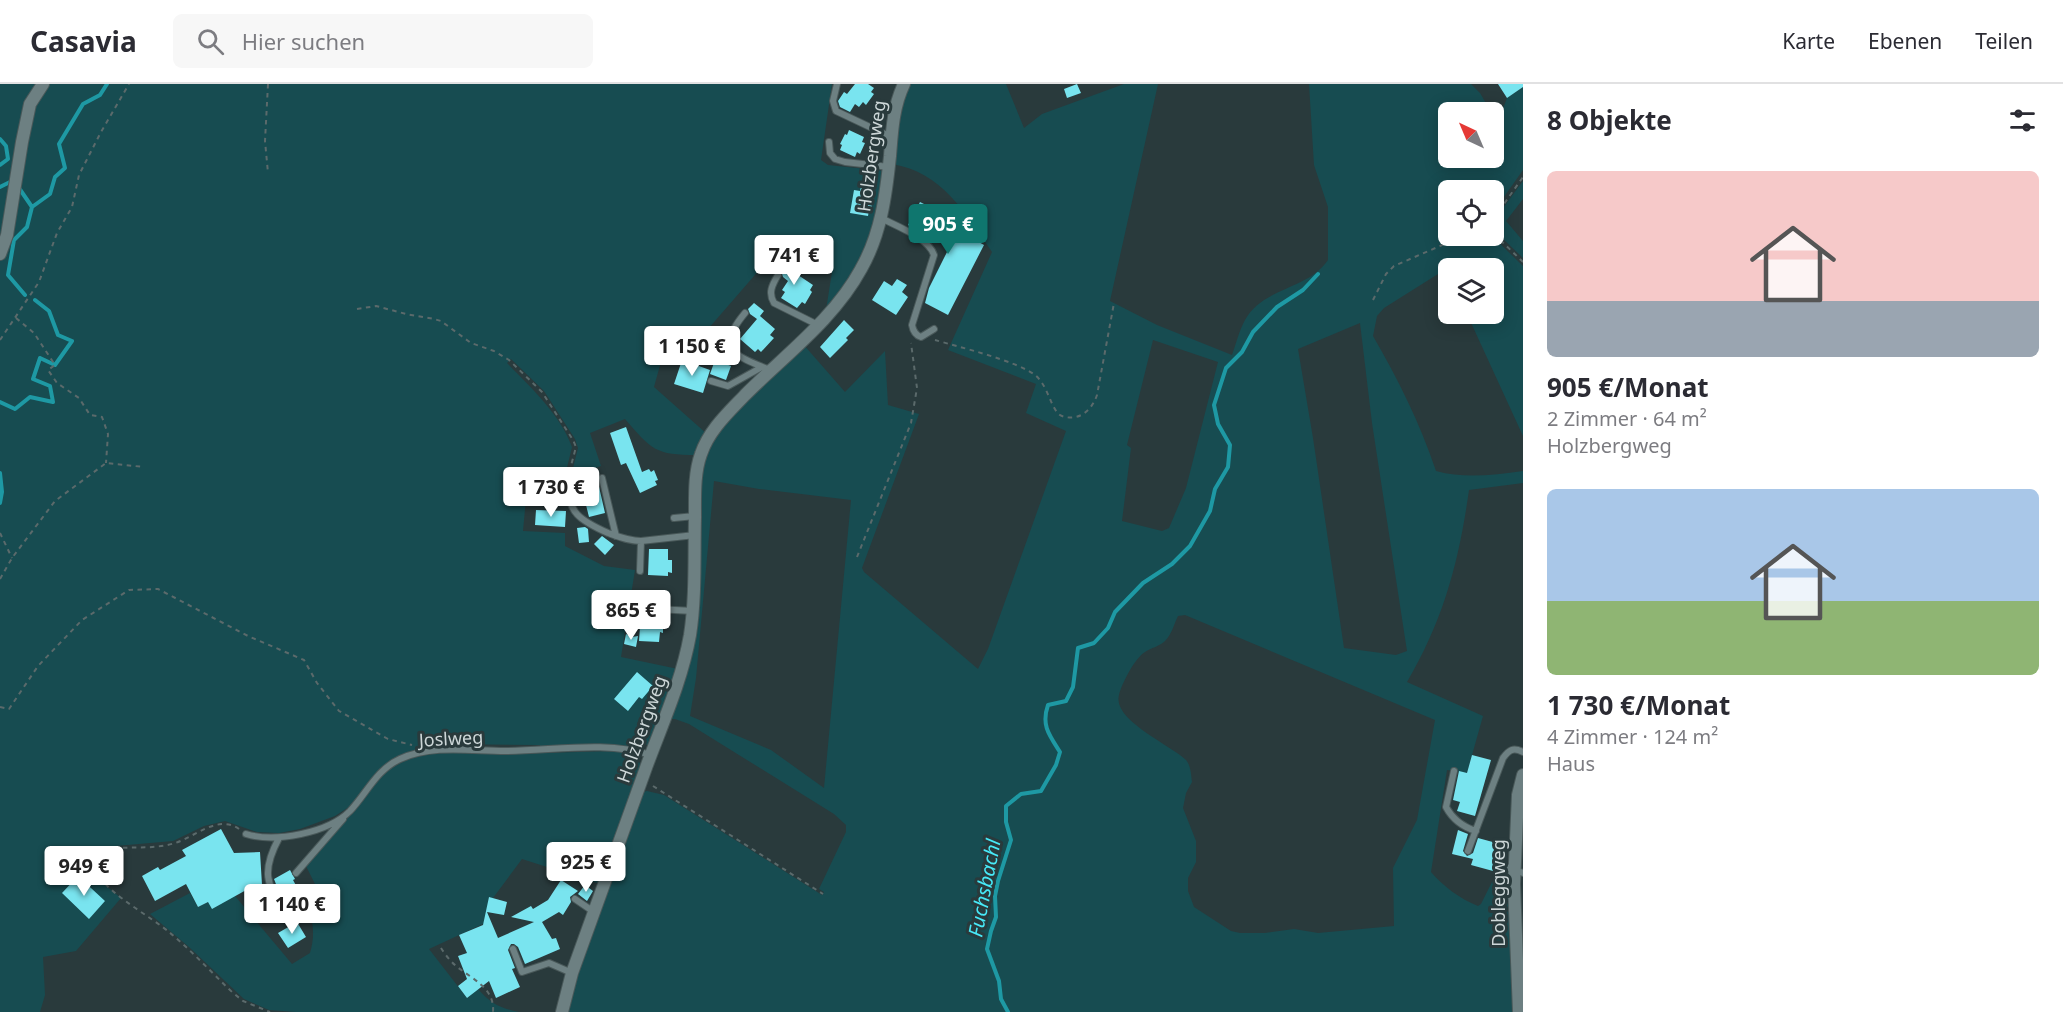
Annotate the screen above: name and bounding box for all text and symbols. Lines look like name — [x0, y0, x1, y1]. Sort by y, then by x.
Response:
search box — [173, 14, 593, 68]
text: Casavia — [30, 22, 137, 60]
icon: search — [194, 25, 227, 58]
text: Hier suchen — [242, 26, 365, 56]
text: Karte — [1782, 27, 1835, 55]
text: Ebenen — [1868, 27, 1942, 55]
text: Teilen — [1975, 27, 2033, 55]
street label: Holzbergweg — [851, 99, 891, 213]
north arrow — [1438, 102, 1504, 168]
map controls — [1438, 102, 1504, 324]
text: 8 Objekte — [1547, 102, 1672, 138]
icon: filters — [2006, 104, 2039, 137]
button: locate — [1438, 180, 1504, 246]
pin: 905 € — [906, 204, 990, 255]
text: 905 € — [923, 210, 973, 237]
icon: home — [1739, 210, 1847, 318]
pin: 741 € — [752, 235, 836, 286]
text: 741 € — [769, 241, 819, 268]
button: layers — [1438, 258, 1504, 324]
pin: 1 150 € — [637, 326, 747, 377]
text: 1 150 € — [658, 332, 726, 359]
text: 905 €/Monat — [1547, 369, 1709, 405]
text: 2 Zimmer · 64 m² — [1547, 405, 1707, 432]
text: Holzbergweg — [1547, 432, 1672, 459]
pin: 1 730 € — [496, 467, 606, 518]
text: 1 730 € — [517, 473, 585, 500]
icon: home — [1739, 528, 1847, 636]
pin: 865 € — [589, 590, 673, 641]
text: 865 € — [606, 596, 656, 623]
street label: Holzbergweg — [611, 672, 671, 786]
text: 1 730 €/Monat — [1547, 687, 1730, 723]
text: 4 Zimmer · 124 m² — [1547, 723, 1718, 750]
street label: Joslweg — [416, 724, 484, 752]
text: Haus — [1547, 750, 1595, 777]
water label: Fuchsbachl — [961, 836, 1007, 939]
street label: Dobleggweg — [1486, 839, 1510, 947]
pin: 925 € — [544, 842, 628, 893]
pin: 949 € — [42, 846, 126, 897]
text: 925 € — [561, 848, 611, 875]
text: 949 € — [59, 852, 109, 879]
pin: 1 140 € — [237, 884, 347, 935]
text: 1 140 € — [258, 890, 326, 917]

